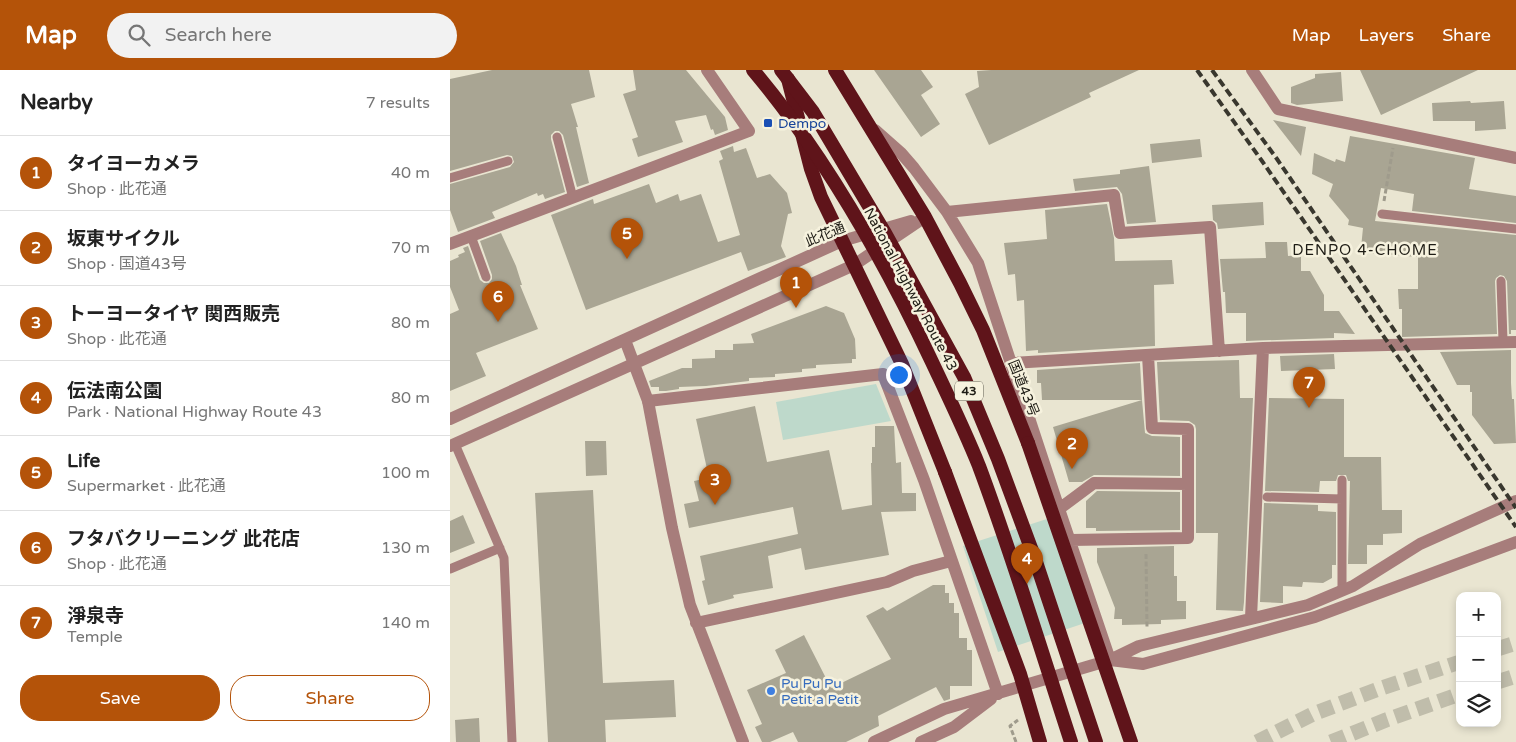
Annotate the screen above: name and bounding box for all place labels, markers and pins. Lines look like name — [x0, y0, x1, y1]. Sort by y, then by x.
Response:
place label: Dempo — [778, 115, 826, 132]
marker: Dempo — [762, 117, 774, 129]
pin: 5 — [611, 218, 643, 259]
pin: 1 — [780, 267, 812, 308]
pin: 6 — [482, 281, 514, 322]
pin: 7 — [1293, 367, 1325, 408]
pin: 2 — [1056, 428, 1088, 469]
pin: 3 — [699, 464, 731, 505]
pin: 4 — [1011, 543, 1043, 584]
place label: Pu Pu Pu Petit a Petit — [781, 675, 859, 708]
marker: Pu Pu Pu Petit a Petit — [765, 685, 777, 697]

